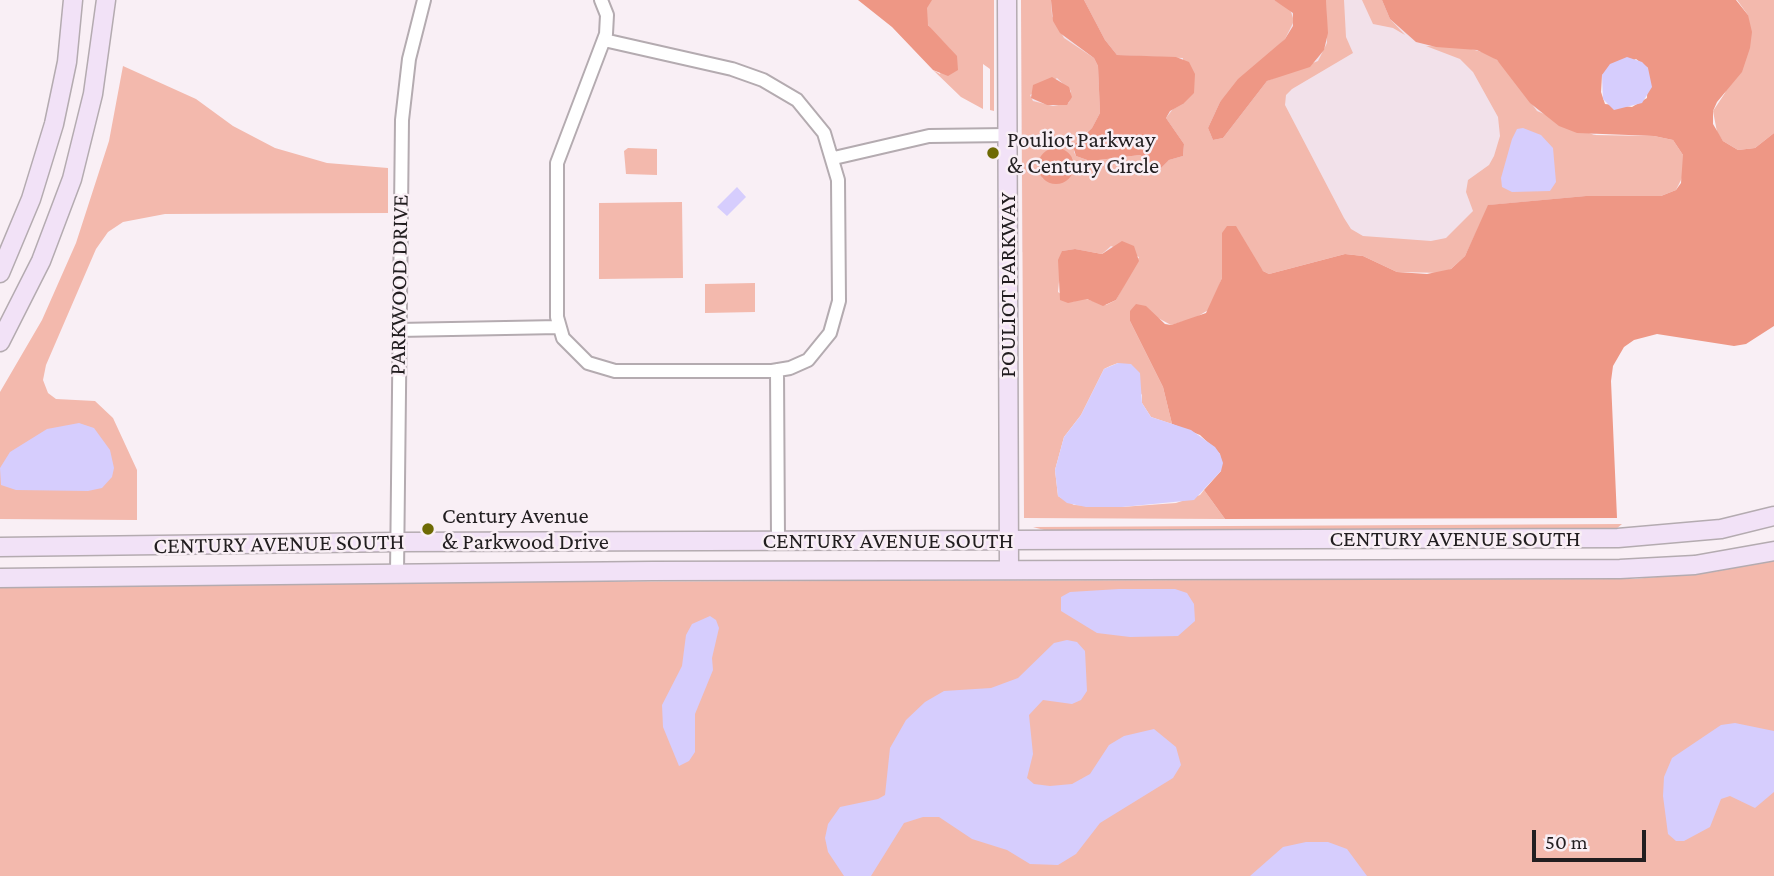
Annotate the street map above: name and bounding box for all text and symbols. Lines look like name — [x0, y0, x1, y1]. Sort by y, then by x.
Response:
place label: Pouliot Parkway & Century Circle — [1007, 126, 1159, 180]
marker: Pouliot Parkway & Century Circle — [985, 145, 1001, 161]
street label: POULIOT PARKWAY — [994, 192, 1022, 378]
street label: PARKWOOD DRIVE — [384, 194, 414, 376]
place label: Century Avenue & Parkwood Drive — [442, 502, 609, 556]
marker: Century Avenue & Parkwood Drive — [420, 521, 436, 537]
street label: CENTURY AVENUE SOUTH — [1329, 525, 1581, 553]
street label: CENTURY AVENUE SOUTH — [762, 527, 1014, 555]
street label: CENTURY AVENUE SOUTH — [153, 528, 405, 560]
scale bar — [1536, 816, 1650, 860]
text: 50 m — [1545, 830, 1588, 854]

